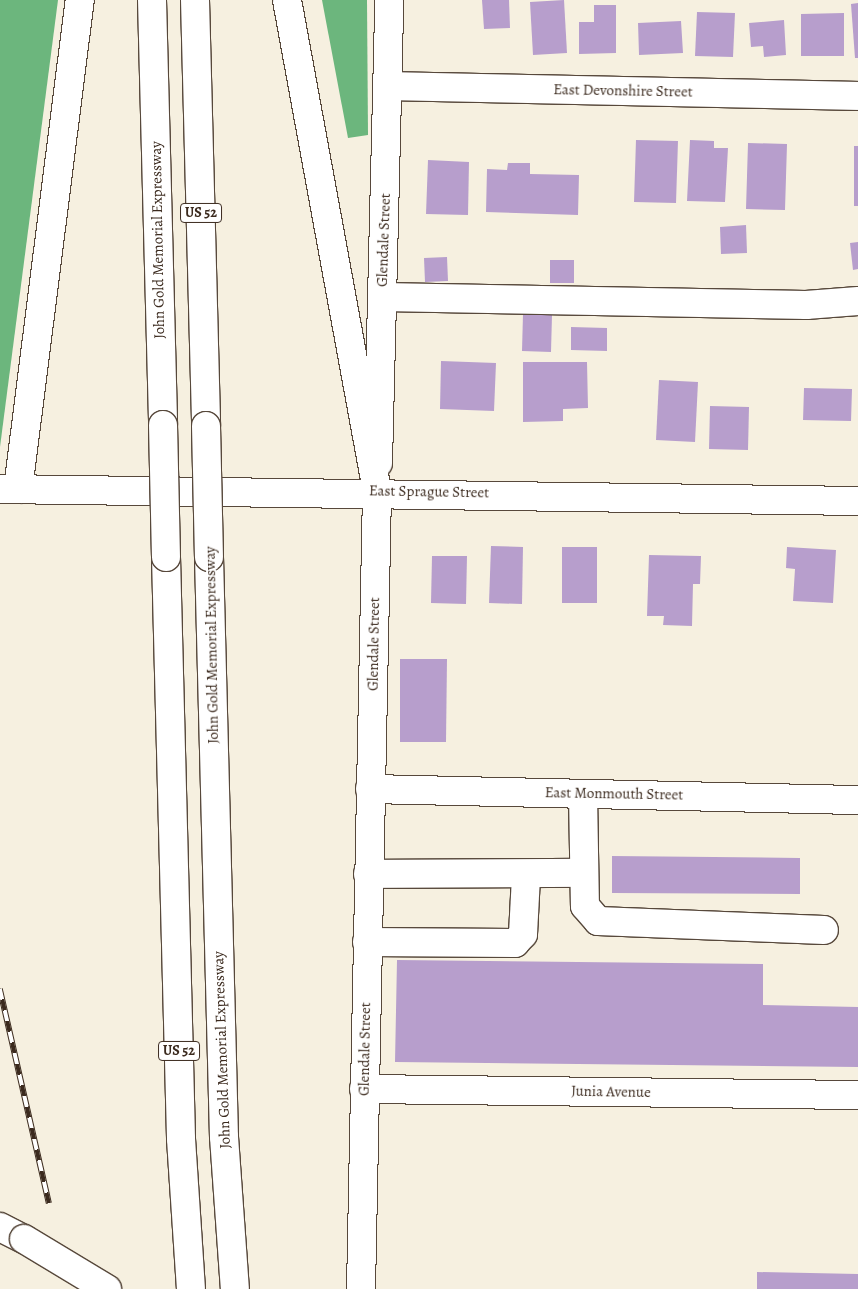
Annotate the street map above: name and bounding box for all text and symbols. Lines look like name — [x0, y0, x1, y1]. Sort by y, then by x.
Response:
street label: East Devonshire Street — [553, 81, 693, 101]
street label: John Gold Memorial Expressway — [147, 141, 169, 339]
street label: Glendale Street — [373, 193, 395, 287]
road number: US 52 — [180, 202, 222, 224]
street label: East Sprague Street — [369, 482, 489, 502]
street label: John Gold Memorial Expressway — [201, 546, 223, 744]
street label: Glendale Street — [364, 597, 384, 691]
street label: East Monmouth Street — [545, 784, 683, 804]
street label: John Gold Memorial Expressway — [210, 951, 234, 1149]
street label: Glendale Street — [355, 1002, 375, 1096]
road number: US 52 — [158, 1040, 200, 1062]
street label: Junia Avenue — [571, 1082, 651, 1102]

